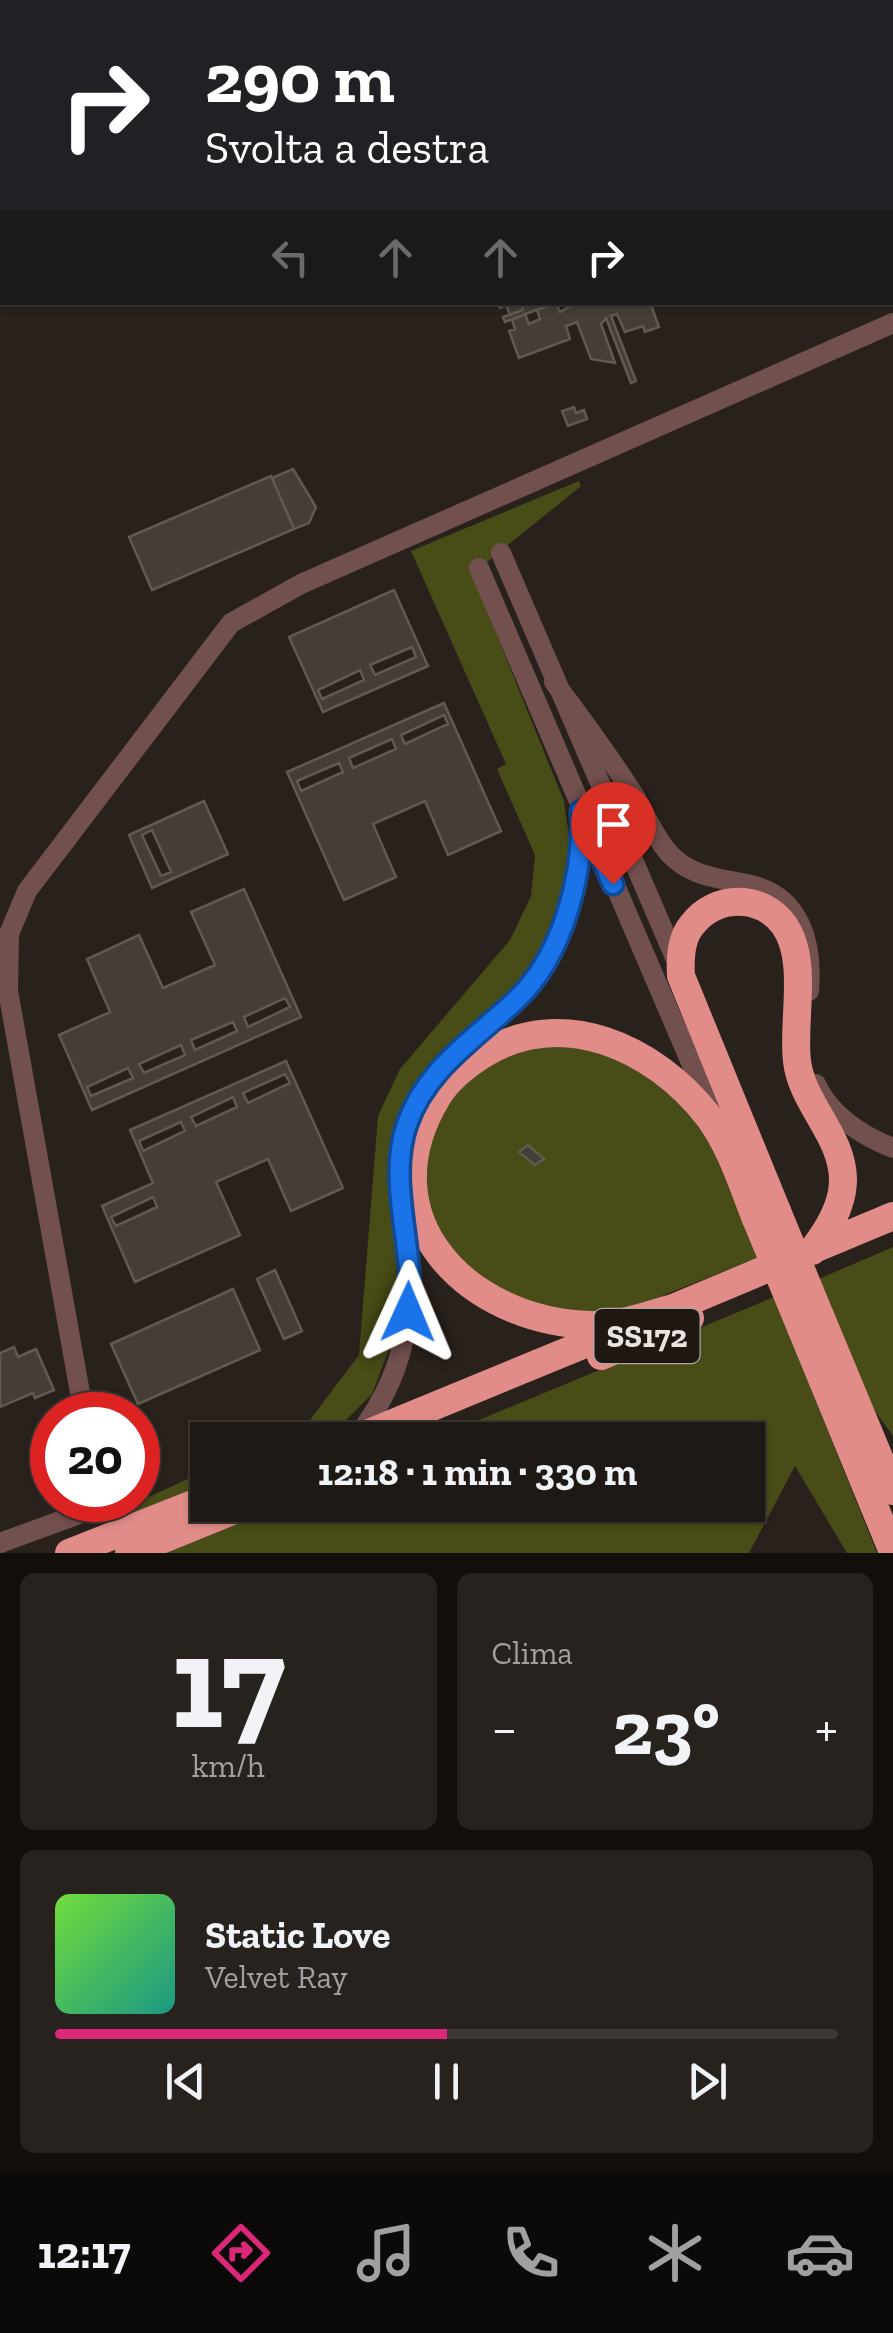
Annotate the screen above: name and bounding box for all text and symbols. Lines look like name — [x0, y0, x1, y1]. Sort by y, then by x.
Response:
text: 290 m — [205, 36, 395, 120]
icon: right — [40, 40, 170, 170]
text: Svolta a destra — [205, 121, 489, 175]
icon: left — [263, 230, 318, 285]
icon: ahead — [368, 230, 423, 285]
icon: ahead — [473, 230, 528, 285]
icon: right — [578, 230, 633, 285]
pin — [571, 782, 656, 885]
icon: arrive — [586, 797, 641, 852]
position arrow — [356, 1260, 460, 1364]
road number: SS172 — [594, 1309, 700, 1363]
speed limit sign: 20 — [30, 1392, 160, 1522]
text: 12:18 · 1 min · 330 m — [318, 1449, 637, 1495]
text: 17 — [171, 1604, 285, 1760]
text: Clima — [492, 1634, 573, 1672]
text: 23° — [612, 1683, 720, 1773]
text: − — [492, 1695, 517, 1761]
text: + — [815, 1695, 838, 1761]
text: km/h — [192, 1747, 265, 1785]
text: Static Love — [205, 1912, 390, 1958]
text: Velvet Ray — [205, 1958, 348, 1996]
icon: previous — [158, 2054, 213, 2109]
icon: pause — [419, 2054, 474, 2109]
icon: next — [680, 2054, 735, 2109]
icon: directions — [206, 2218, 276, 2288]
icon: music — [351, 2218, 421, 2288]
icon: phone — [496, 2218, 566, 2288]
icon: climate — [640, 2218, 710, 2288]
icon: car — [785, 2218, 855, 2288]
text: 12:17 — [37, 2226, 131, 2280]

